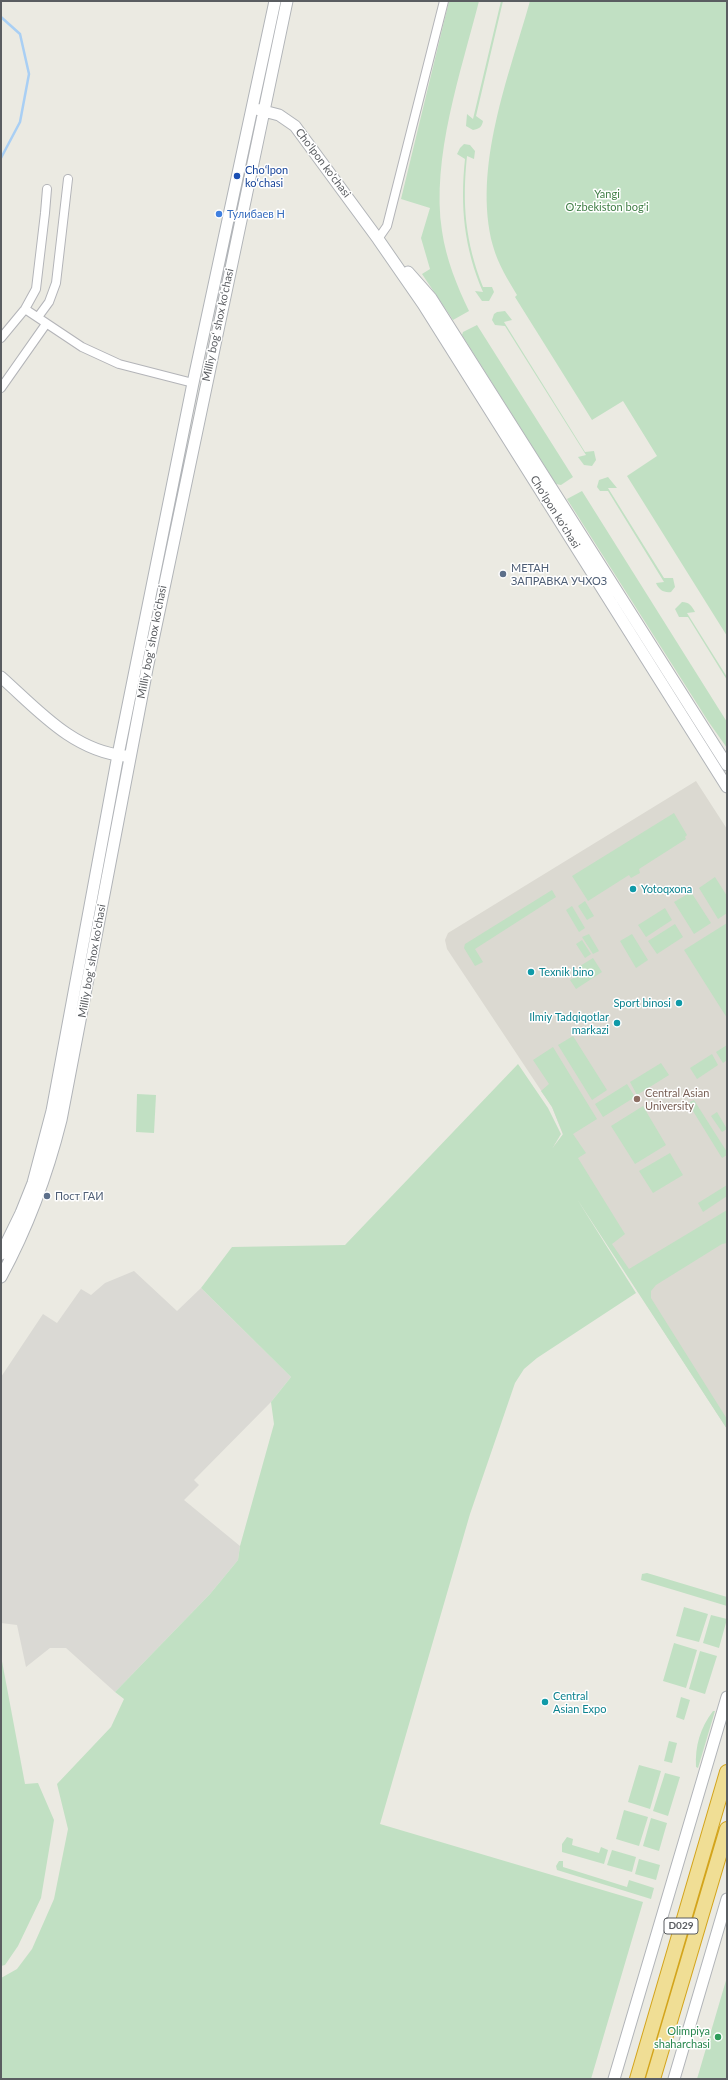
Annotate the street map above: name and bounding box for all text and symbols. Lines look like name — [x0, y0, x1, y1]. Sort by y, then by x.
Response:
street label: Cho'lpon ko'chasi — [293, 126, 353, 200]
place label: Choʻlpon koʻchasi — [245, 163, 288, 189]
marker: Choʻlpon koʻchasi — [232, 171, 242, 181]
park label: Yangi O'zbekiston bog'i — [565, 187, 649, 213]
place label: Тулибаев Н — [227, 207, 285, 221]
marker: Тулибаев Н — [214, 209, 224, 219]
street label: Milliy bog‘ shox ko‘chasi — [200, 267, 236, 383]
street label: Cho'lpon ko'chasi — [527, 473, 583, 551]
place label: МЕТАН ЗАПРАВКА УЧХОЗ — [511, 561, 607, 587]
marker: МЕТАН ЗАПРАВКА УЧХОЗ — [498, 569, 508, 579]
street label: Milliy bog‘ shox ko‘chasi — [135, 584, 169, 700]
place label: Yotoqxona — [641, 882, 692, 896]
marker: Yotoqxona — [628, 884, 638, 894]
street label: Milliy bog‘ shox ko‘chasi — [76, 903, 108, 1019]
place label: Texnik bino — [539, 965, 594, 979]
marker: Texnik bino — [526, 967, 536, 977]
place label: Sport binosi — [613, 996, 671, 1010]
marker: Sport binosi — [674, 998, 684, 1008]
place label: Ilmiy Tadqiqotlar markazi — [529, 1010, 609, 1036]
marker: Ilmiy Tadqiqotlar markazi — [612, 1018, 622, 1028]
place label: Central Asian University — [645, 1086, 709, 1112]
marker: Central Asian University — [632, 1094, 642, 1104]
place label: Пост ГАИ — [55, 1189, 104, 1203]
marker: Пост ГАИ — [42, 1191, 52, 1201]
place label: Central Asian Expo — [553, 1689, 607, 1715]
marker: Central Asian Expo — [540, 1697, 550, 1707]
road number: D029 — [664, 1918, 698, 1934]
place label: Olimpiya shaharchasi — [654, 2024, 710, 2050]
marker: Olimpiya shaharchasi — [713, 2032, 723, 2042]

